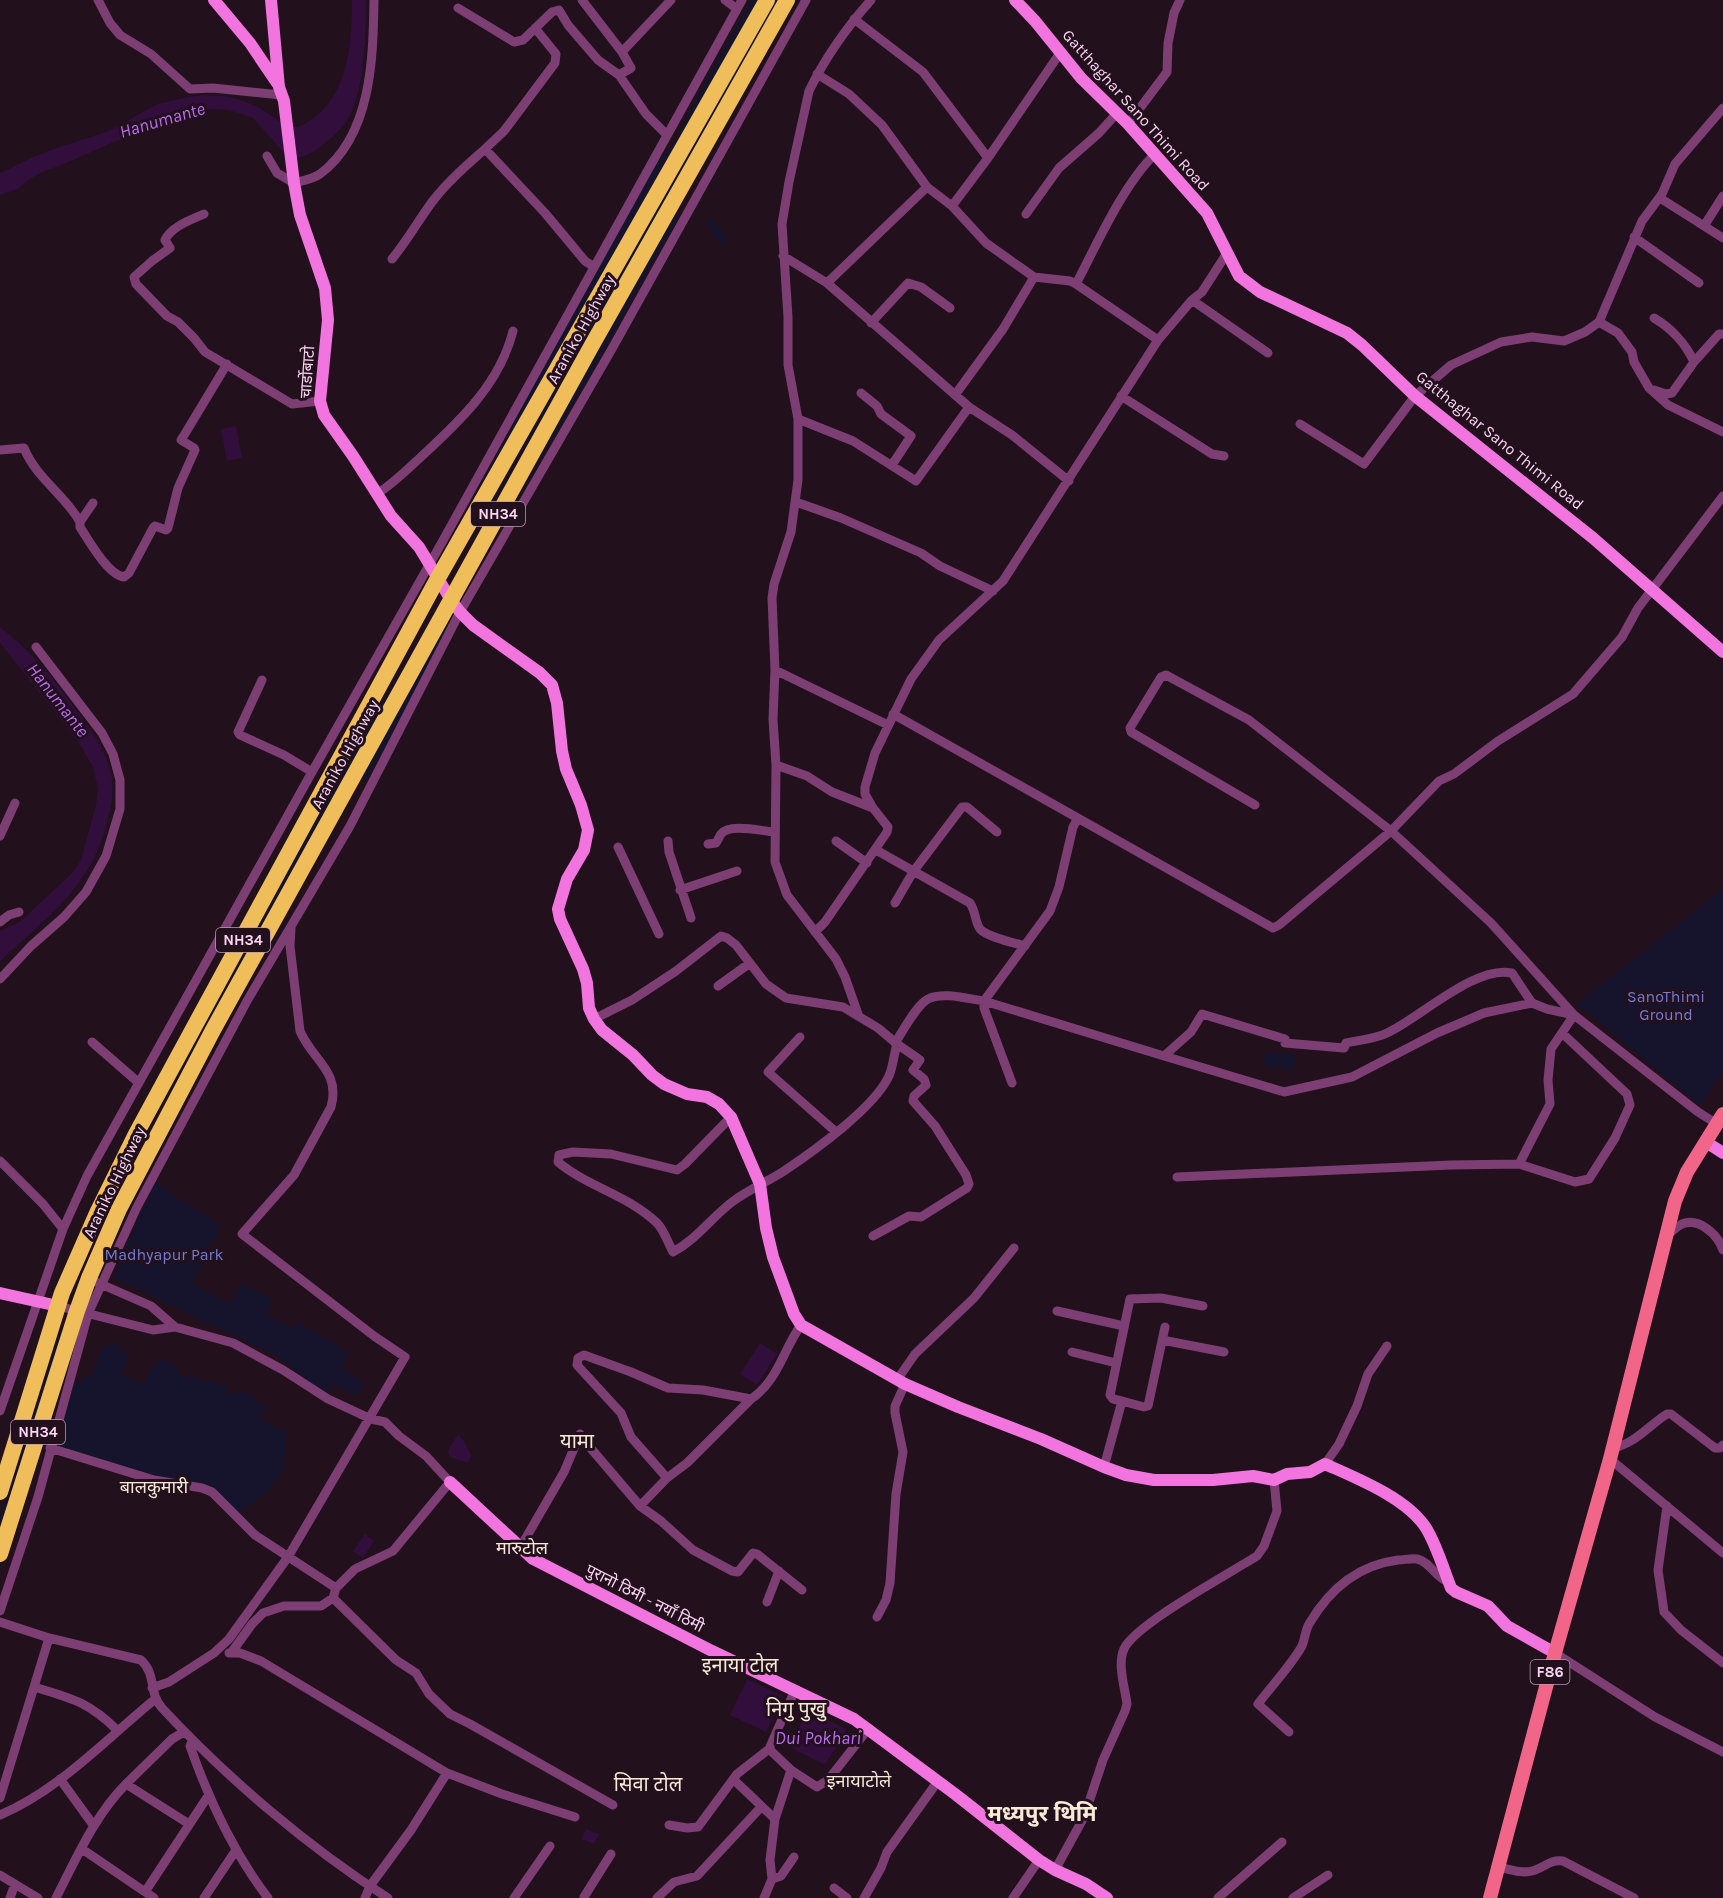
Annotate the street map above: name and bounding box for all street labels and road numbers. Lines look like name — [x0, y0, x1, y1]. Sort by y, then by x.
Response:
street label: Gatthaghar Sano Thimi Road — [1059, 26, 1213, 194]
street label: Araniko Highway — [543, 271, 619, 387]
street label: चार्डोबाटो — [296, 344, 318, 399]
street label: Gatthaghar Sano Thimi Road — [1412, 366, 1588, 514]
road number: NH34 — [471, 502, 525, 526]
street label: Araniko Highway — [307, 696, 383, 812]
road number: NH34 — [216, 928, 270, 952]
street label: Araniko Highway — [79, 1123, 149, 1241]
road number: NH34 — [11, 1420, 65, 1444]
street label: पुरानो ठिमी - नयाँ ठिमी — [582, 1560, 708, 1637]
road number: F86 — [1530, 1660, 1570, 1684]

